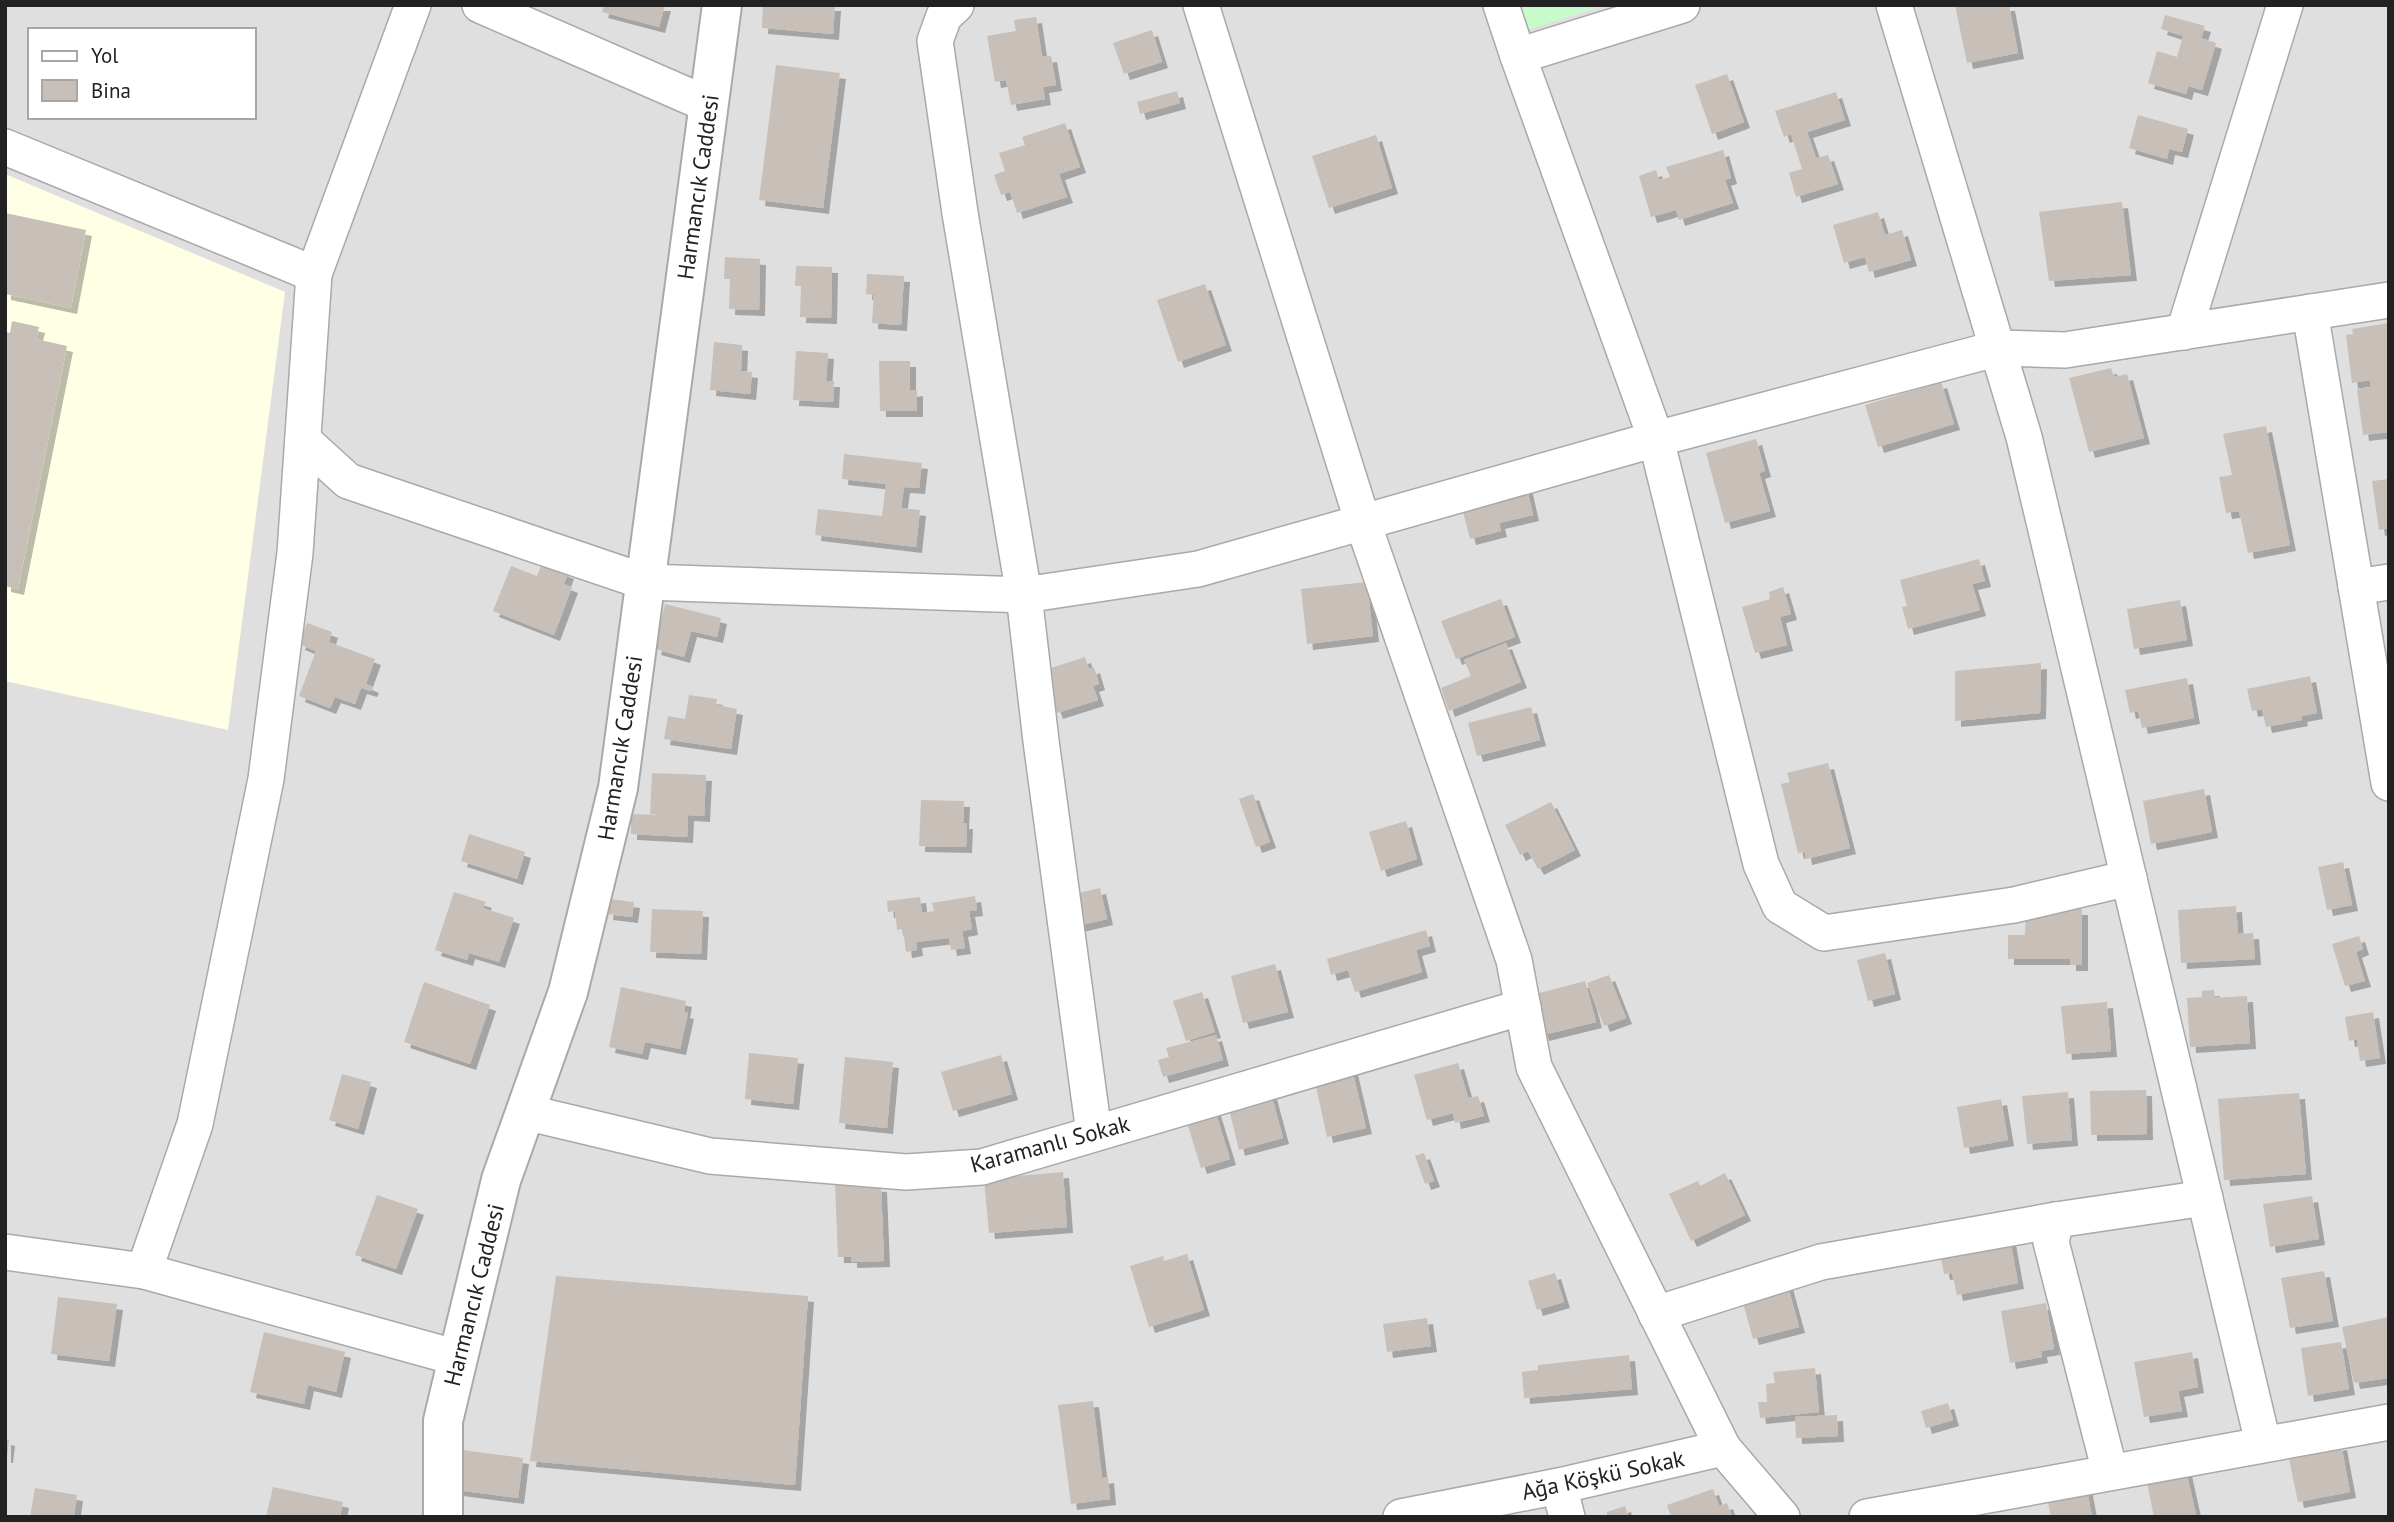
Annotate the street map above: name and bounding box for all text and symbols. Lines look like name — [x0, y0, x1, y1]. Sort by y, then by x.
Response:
legend — [28, 28, 256, 119]
text: Yol — [91, 42, 118, 69]
text: Bina — [91, 77, 131, 104]
street label: Harmancık Caddesi — [670, 92, 725, 281]
street label: Harmancık Caddesi — [591, 653, 648, 842]
street label: Karamanlı Sokak — [967, 1108, 1133, 1179]
street label: Harmancık Caddesi — [437, 1201, 510, 1389]
street label: Ağa Köşkü Sokak — [1519, 1443, 1687, 1506]

